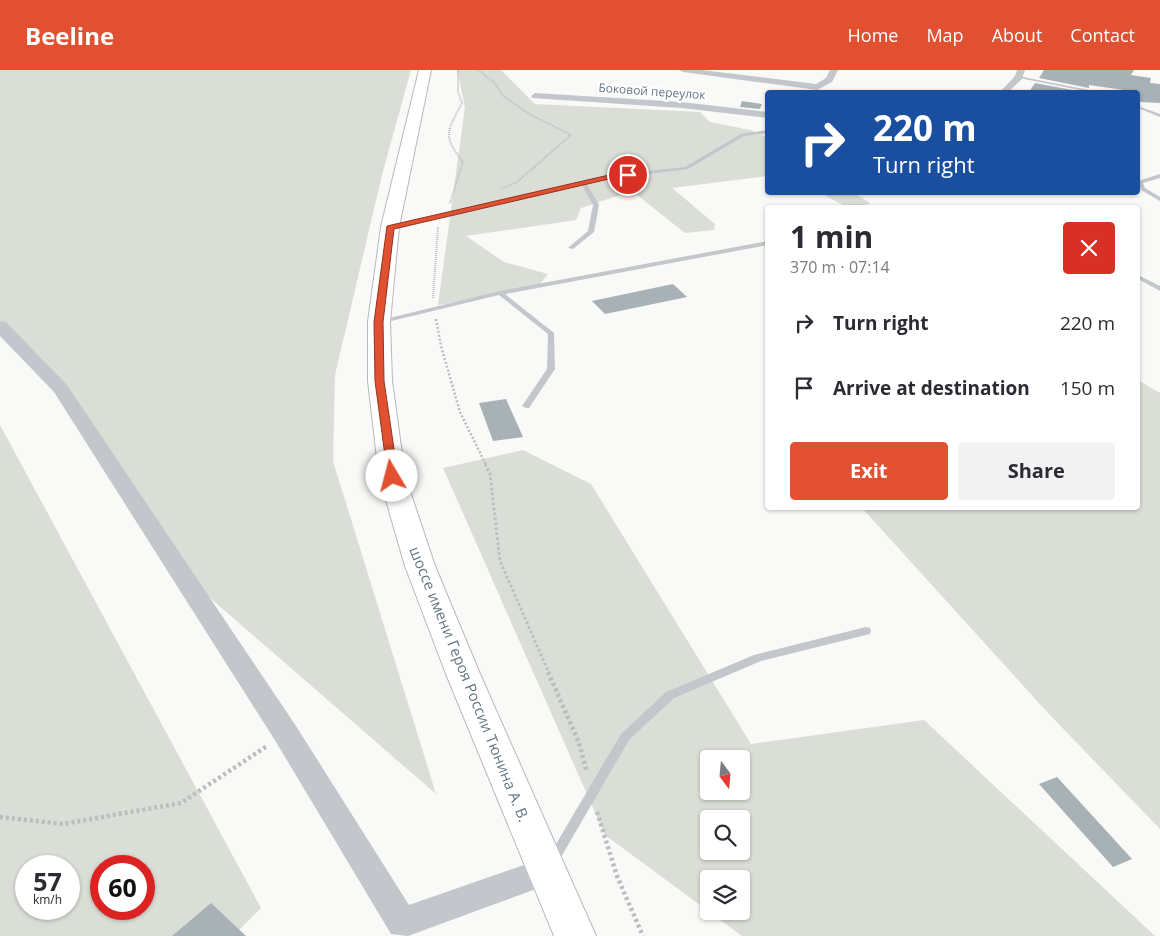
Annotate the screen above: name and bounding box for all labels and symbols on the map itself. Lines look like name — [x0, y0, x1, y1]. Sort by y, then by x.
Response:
street label: Боковой переулок — [598, 79, 707, 103]
pin — [607, 154, 649, 196]
position arrow — [365, 449, 417, 501]
street label: шоссе имени Героя России Тюнина А. В. — [405, 543, 535, 825]
north arrow — [700, 750, 750, 800]
speed limit sign: 60 — [90, 855, 155, 920]

